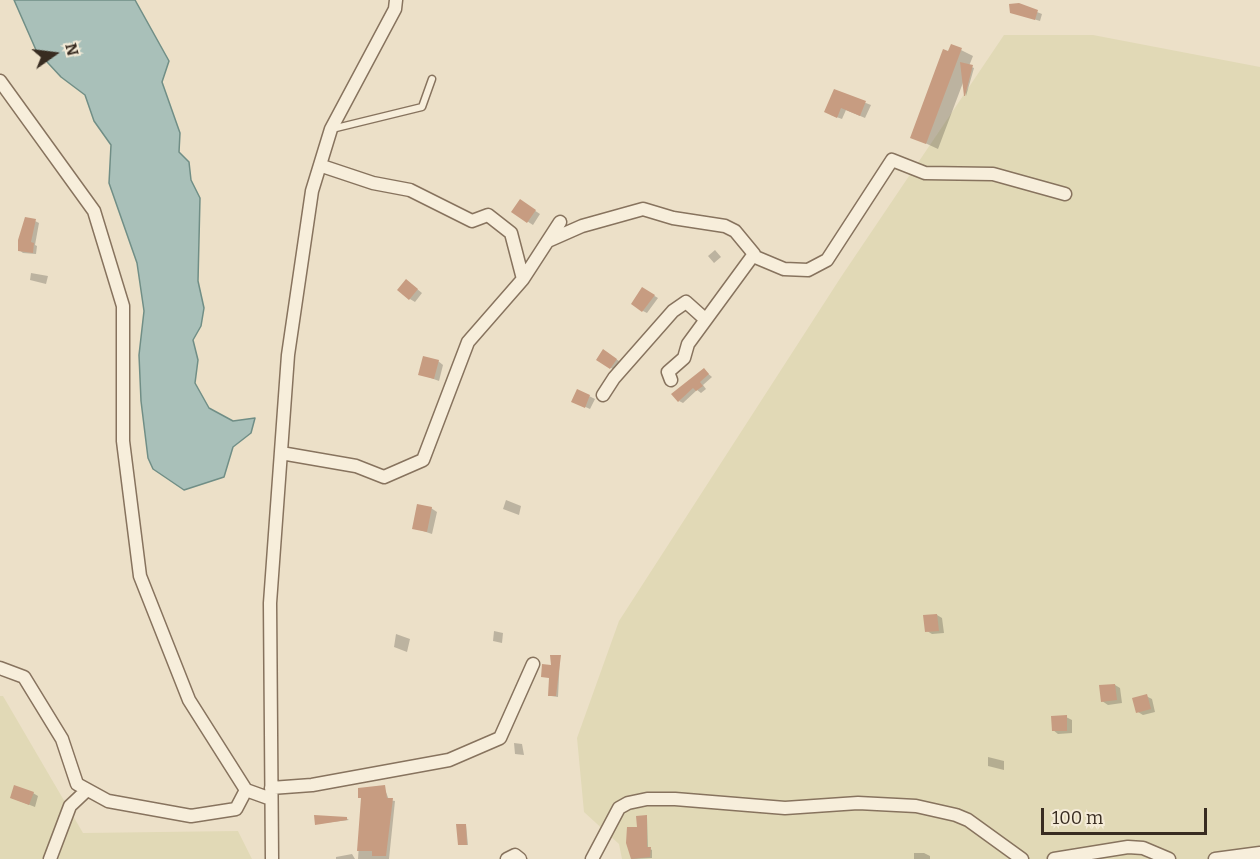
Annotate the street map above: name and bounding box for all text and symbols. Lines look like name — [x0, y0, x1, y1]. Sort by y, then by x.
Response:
north arrow — [24, 24, 84, 84]
text: N — [61, 41, 83, 58]
scale bar — [1044, 796, 1210, 834]
text: 100 m — [1052, 807, 1103, 829]

